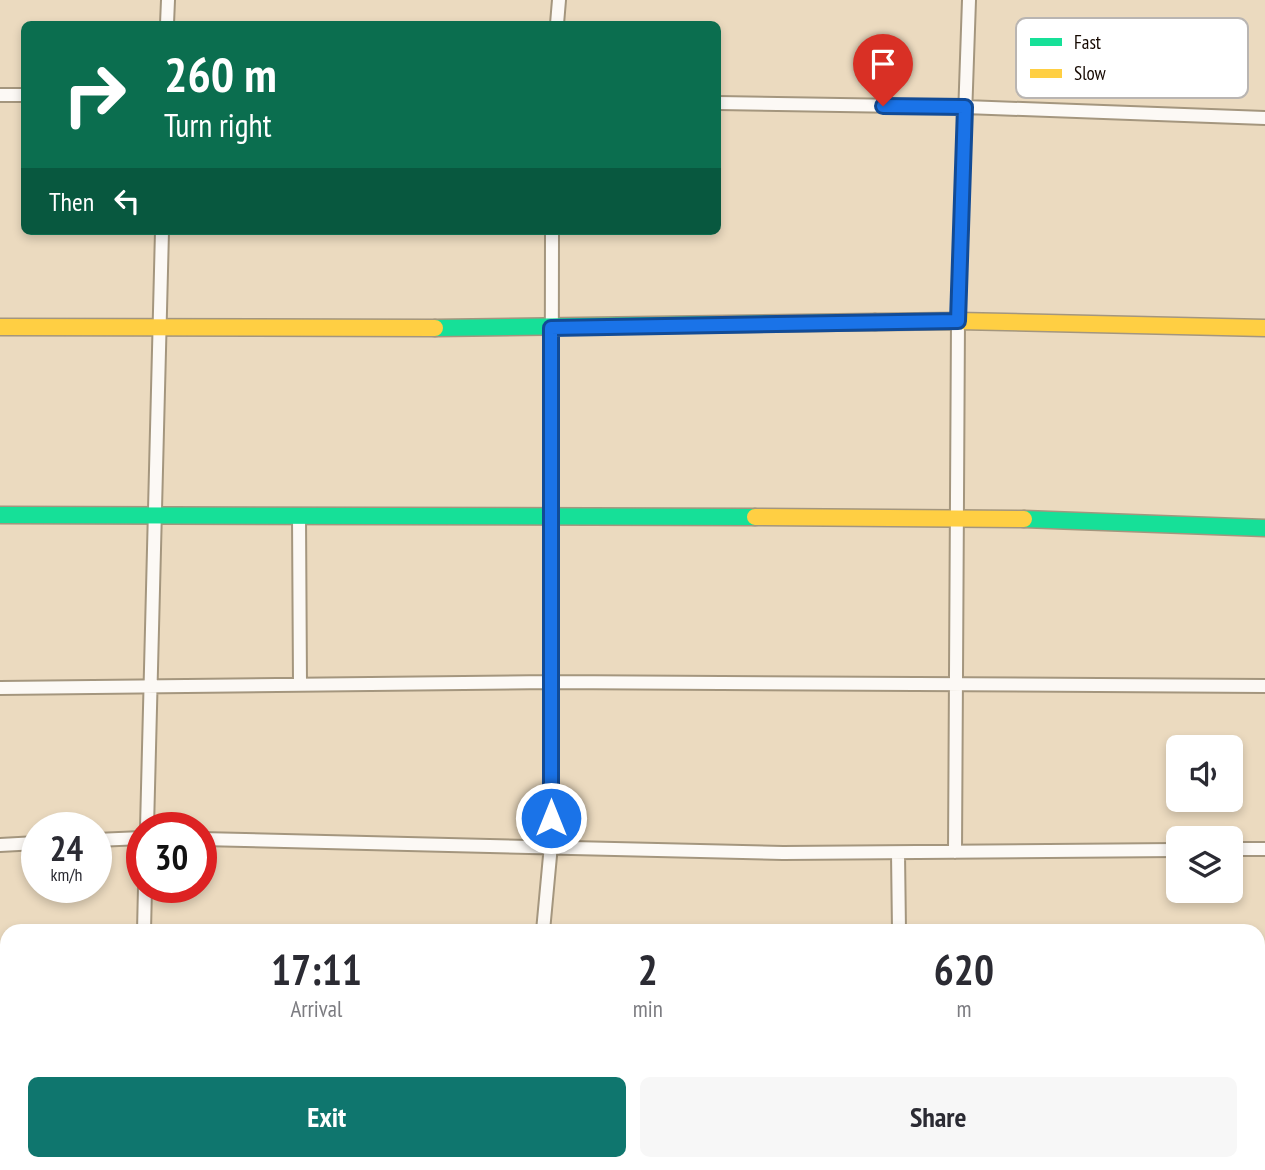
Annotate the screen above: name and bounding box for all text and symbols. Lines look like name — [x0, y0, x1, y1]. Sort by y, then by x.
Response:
legend — [1016, 18, 1248, 98]
text: Fast — [1074, 30, 1102, 54]
pin — [853, 34, 913, 106]
text: 260 m — [164, 42, 277, 106]
icon: arrive — [864, 45, 902, 83]
icon: right — [49, 49, 140, 140]
text: Slow — [1074, 61, 1107, 85]
text: Turn right — [164, 104, 272, 146]
icon: left — [108, 182, 146, 220]
text: Then — [49, 185, 94, 218]
map controls — [1166, 735, 1243, 903]
button: sound — [1166, 735, 1243, 812]
position arrow — [514, 781, 588, 855]
speed limit sign: 30 — [126, 812, 217, 903]
text: 24 — [50, 825, 83, 871]
button: layers — [1166, 826, 1243, 903]
text: km/h — [51, 863, 82, 886]
text: 17:11 — [271, 942, 362, 997]
text: 2 — [638, 942, 658, 997]
text: 620 — [934, 942, 994, 997]
text: Arrival — [290, 994, 342, 1023]
text: min — [633, 994, 663, 1023]
text: m — [956, 994, 971, 1023]
button: Exit — [28, 1077, 626, 1157]
button: Share — [640, 1077, 1237, 1157]

